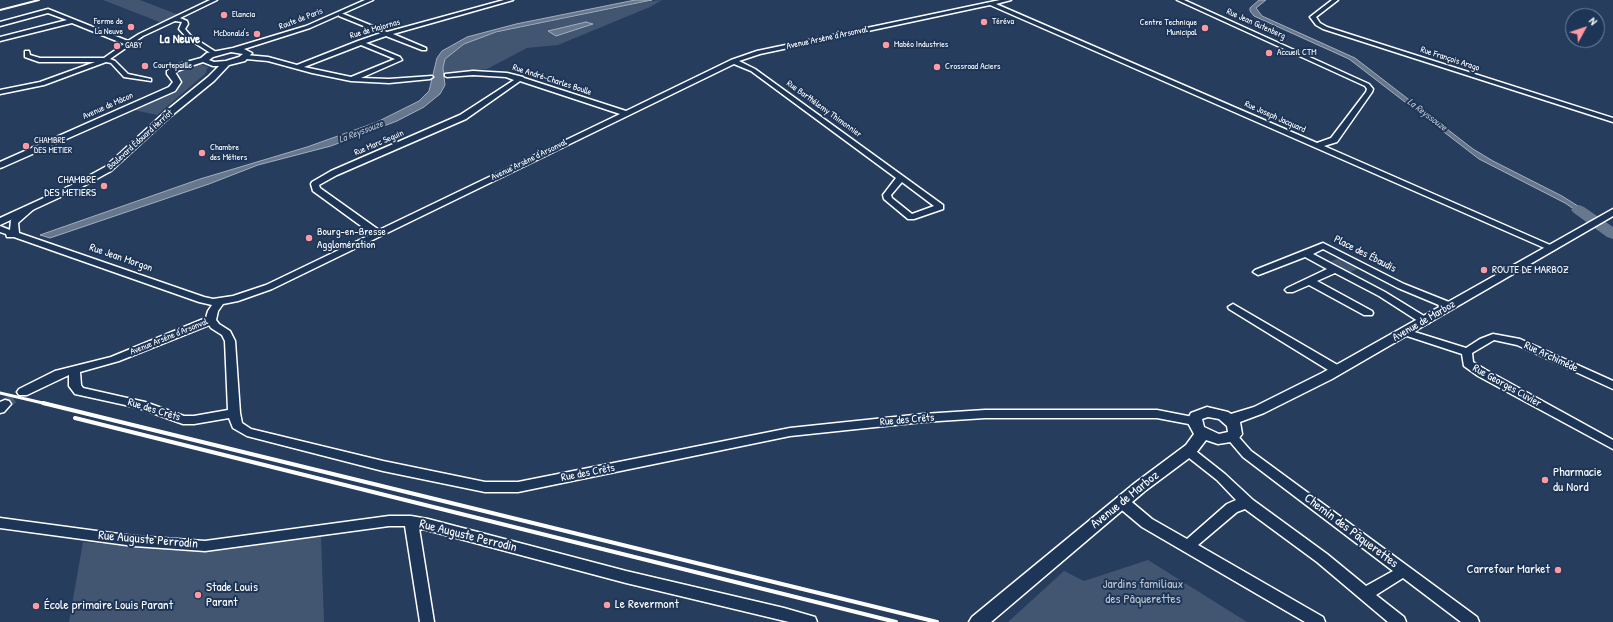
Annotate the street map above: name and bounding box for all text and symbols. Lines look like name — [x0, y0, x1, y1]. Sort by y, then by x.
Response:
street label: Route de Paris — [278, 6, 324, 32]
street label: Rue Jean Gutenberg — [1225, 6, 1287, 42]
north arrow — [1565, 8, 1605, 48]
marker: Elancia — [219, 10, 229, 20]
place label: Elancia — [232, 10, 255, 20]
text: N — [1586, 14, 1601, 28]
place label: Ferme de La Neuve — [94, 17, 123, 38]
street label: Rue de Majornas — [349, 17, 401, 41]
marker: Téréva — [979, 17, 989, 27]
place label: Téréva — [992, 17, 1014, 27]
place label: Centre Technique Municipal — [1140, 18, 1197, 39]
marker: Ferme de La Neuve — [126, 22, 136, 32]
marker: Centre Technique Municipal — [1200, 23, 1210, 33]
street label: Avenue Arsène d'Arsonval — [785, 24, 869, 52]
place label: McDonald's — [214, 29, 249, 39]
marker: McDonald's — [252, 29, 262, 39]
district label: La Neuve — [160, 32, 200, 48]
marker: Mabéo Industries — [881, 40, 891, 50]
place label: Mabéo Industries — [894, 40, 948, 50]
marker: GABY — [112, 41, 122, 51]
place label: GABY — [125, 41, 142, 51]
street label: Rue François Arago — [1419, 44, 1481, 74]
marker: Accueil CTM — [1264, 48, 1274, 58]
place label: Accueil CTM — [1277, 48, 1317, 58]
marker: Courtepaille — [140, 61, 150, 71]
place label: Courtepaille — [153, 61, 192, 71]
street label: Rue André-Charles Boulle — [511, 62, 593, 98]
marker: Crossroad Aciers — [932, 62, 942, 72]
place label: Crossroad Aciers — [945, 62, 1001, 72]
street label: Rue Barthélemy Thimonnier — [784, 78, 864, 140]
street label: Avenue de Mâcon — [81, 90, 135, 122]
water label: La Reyssouze — [1405, 96, 1449, 134]
street label: Rue Joseph Jacquard — [1243, 99, 1307, 135]
street label: Boulevard Édouard Herriot — [105, 108, 175, 172]
water label: La Reyssouze — [337, 118, 385, 146]
street label: Rue Marc Seguin — [353, 128, 405, 158]
place label: CHAMBRE DES METIER — [34, 136, 72, 157]
street label: Avenue Arsène d'Arsonval — [489, 137, 569, 183]
marker: CHAMBRE DES METIER — [21, 141, 31, 151]
place label: Chambre des Métiers — [210, 143, 247, 164]
marker: Chambre des Métiers — [197, 148, 207, 158]
place label: CHAMBRE DES METIERS — [44, 173, 96, 199]
marker: CHAMBRE DES METIERS — [99, 181, 109, 191]
place label: Bourg-en-Bresse Agglomération — [317, 225, 386, 251]
marker: Bourg-en-Bresse Agglomération — [304, 233, 314, 243]
street label: Place des Ébaudis — [1332, 233, 1398, 275]
street label: Rue Jean Morgon — [88, 241, 154, 275]
place label: ROUTE DE MARBOZ — [1492, 263, 1568, 277]
marker: ROUTE DE MARBOZ — [1479, 265, 1489, 275]
street label: Avenue de Marboz — [1390, 298, 1458, 344]
street label: Avenue Arsène d'Arsonval — [128, 316, 210, 358]
street label: Rue Archimède — [1522, 339, 1580, 375]
street label: Rue Georges Cuvier — [1470, 362, 1544, 410]
street label: Rue des Crêts — [126, 396, 182, 424]
street label: Rue des Crêts — [879, 411, 935, 429]
street label: Rue des Crêts — [560, 461, 616, 485]
place label: Pharmacie du Nord — [1553, 465, 1602, 496]
street label: Avenue de Marboz — [1088, 468, 1162, 532]
marker: Pharmacie du Nord — [1540, 475, 1550, 485]
street label: Chemin des Pâquerettes — [1301, 491, 1401, 571]
street label: Rue Auguste Perrodin — [418, 516, 518, 556]
street label: Rue Auguste Perrodin — [98, 528, 198, 552]
place label: Carrefour Market — [1467, 562, 1550, 578]
marker: Carrefour Market — [1553, 565, 1563, 575]
park label: Jardins familiaux des Pâquerettes — [1103, 577, 1183, 608]
place label: Stade Louis Parant — [206, 580, 258, 611]
marker: Stade Louis Parant — [193, 590, 203, 600]
place label: Le Revermont — [615, 597, 679, 613]
place label: École primaire Louis Parant — [44, 598, 173, 614]
marker: Le Revermont — [602, 600, 612, 610]
marker: École primaire Louis Parant — [31, 601, 41, 611]

